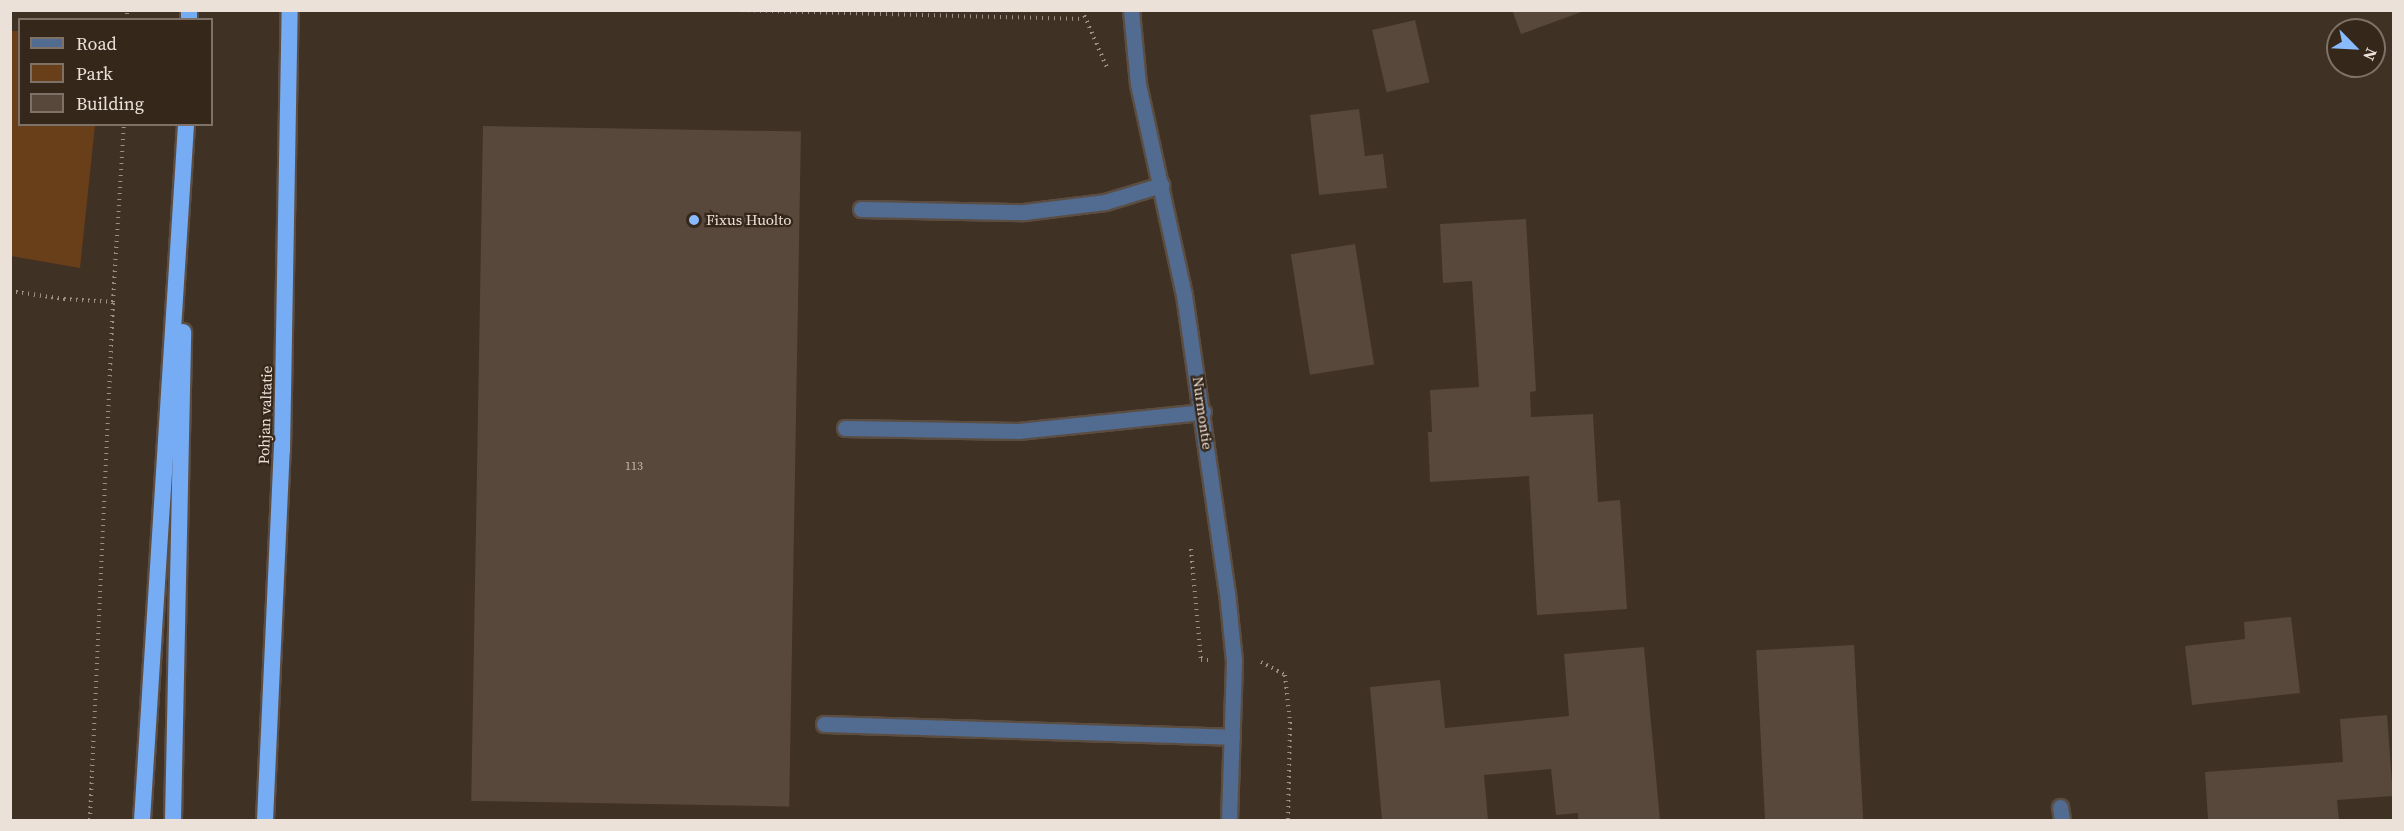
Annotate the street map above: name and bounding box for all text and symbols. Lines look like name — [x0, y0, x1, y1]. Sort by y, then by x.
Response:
legend — [18, 18, 213, 126]
north arrow — [2326, 18, 2386, 78]
text: Road — [76, 31, 117, 56]
text: N — [2358, 45, 2383, 64]
text: Park — [76, 61, 113, 86]
text: Building — [76, 91, 144, 116]
place label: Fixus Huolto — [706, 211, 791, 229]
marker: Fixus Huolto — [687, 213, 701, 227]
street label: Pohjan valtatie — [254, 365, 276, 465]
street label: Nurmontie — [1189, 375, 1217, 451]
house number: 113 — [625, 460, 643, 474]

